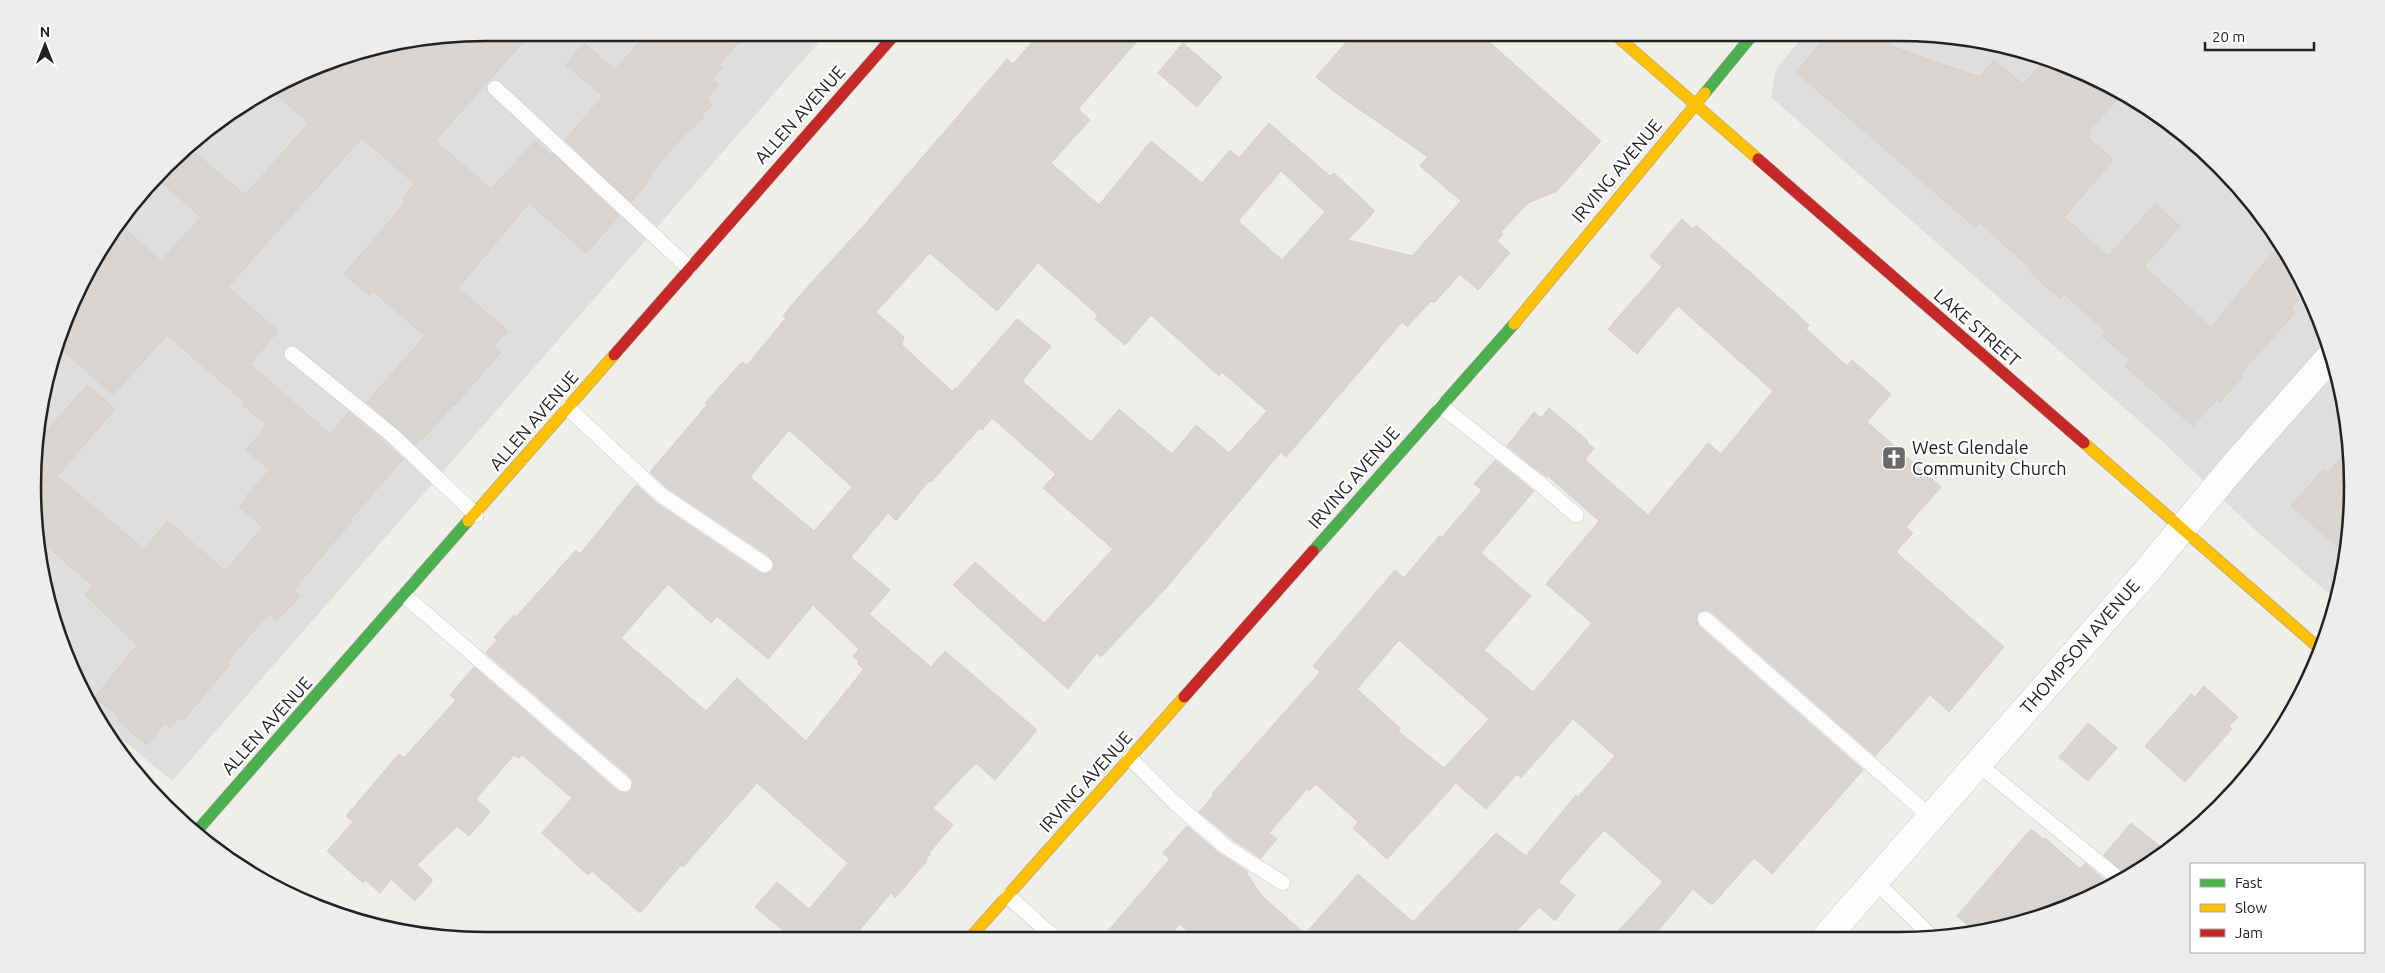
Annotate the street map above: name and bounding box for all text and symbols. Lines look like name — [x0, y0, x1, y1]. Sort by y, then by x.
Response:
north arrow — [20, 20, 70, 70]
scale bar — [2205, 20, 2314, 52]
text: N — [40, 24, 50, 40]
text: 20 m — [2212, 28, 2245, 45]
street label: ALLEN AVENUE — [750, 61, 848, 167]
street label: IRVING AVENUE — [1567, 115, 1665, 226]
street label: LAKE STREET — [1931, 284, 2025, 370]
street label: ALLEN AVENUE — [485, 367, 582, 474]
street label: IRVING AVENUE — [1304, 422, 1403, 532]
place label: West Glendale Community Church — [1912, 437, 2066, 478]
church icon: West Glendale Community Church — [1881, 445, 1907, 471]
street label: THOMPSON AVENUE — [2016, 575, 2143, 717]
street label: ALLEN AVENUE — [217, 672, 315, 778]
street label: IRVING AVENUE — [1035, 727, 1136, 836]
legend — [2190, 863, 2365, 953]
text: Fast — [2235, 874, 2263, 891]
text: Slow — [2235, 899, 2268, 916]
text: Jam — [2235, 924, 2263, 941]

